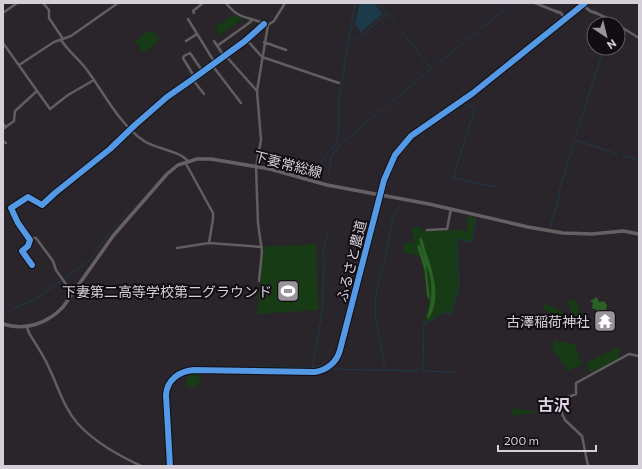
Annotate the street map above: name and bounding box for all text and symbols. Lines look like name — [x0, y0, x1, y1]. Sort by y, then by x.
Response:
north arrow — [586, 16, 626, 56]
text: N — [605, 37, 619, 52]
street label: 下妻常総線 — [252, 147, 324, 181]
street label: ふるさと農道 — [333, 218, 369, 304]
sports icon: 下妻第二高等学校第二グラウンド — [275, 278, 301, 304]
place label: 下妻第二高等学校第二グラウンド — [62, 283, 272, 300]
temple icon: 古澤稲荷神社 — [592, 308, 618, 334]
place label: 古澤稲荷神社 — [506, 313, 590, 330]
district label: 古沢 — [538, 395, 570, 414]
scale bar — [498, 427, 596, 453]
text: 200 m — [504, 433, 539, 447]

